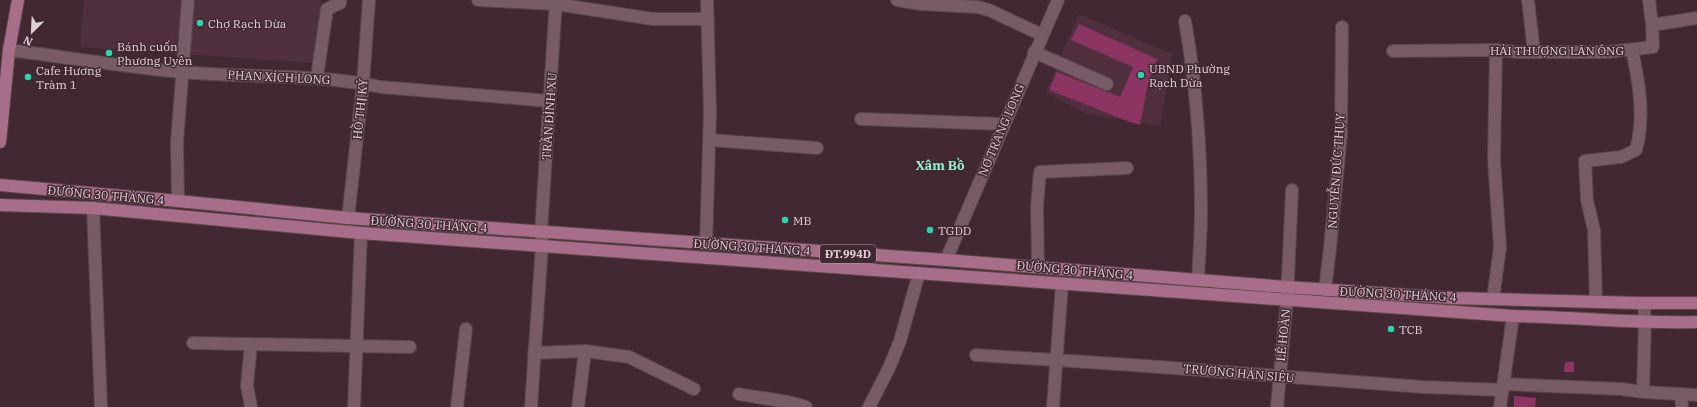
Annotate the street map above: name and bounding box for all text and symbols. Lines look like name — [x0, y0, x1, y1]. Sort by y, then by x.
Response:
north arrow — [12, 12, 52, 52]
place label: Chợ Rạch Dừa — [208, 16, 287, 31]
marker: Chợ Rạch Dừa — [195, 18, 205, 28]
text: N — [21, 33, 35, 49]
place label: Bánh cuốn Phương Uyên — [117, 39, 193, 68]
street label: HẢI THƯỢNG LÃN ÔNG — [1490, 43, 1624, 58]
marker: Bánh cuốn Phương Uyên — [104, 48, 114, 58]
place label: UBND Phường Rạch Dừa — [1149, 61, 1230, 90]
place label: Cafe Hương Tràm 1 — [36, 63, 102, 92]
street label: PHAN XÍCH LONG — [227, 67, 331, 87]
marker: UBND Phường Rạch Dừa — [1136, 70, 1146, 80]
marker: Cafe Hương Tràm 1 — [23, 72, 33, 82]
street label: TRẦN ĐÌNH XU — [537, 72, 560, 160]
street label: HỒ THỊ KỶ — [348, 77, 371, 140]
street label: NƠ TRANG LONG — [975, 81, 1027, 179]
street label: NGUYỄN ĐỨC THỤY — [1324, 112, 1348, 229]
district label: Xâm Bồ — [915, 157, 965, 174]
street label: ĐƯỜNG 30 THÁNG 4 — [47, 182, 165, 208]
street label: ĐƯỜNG 30 THÁNG 4 — [370, 212, 488, 236]
place label: MB — [793, 213, 812, 228]
marker: MB — [780, 215, 790, 225]
place label: TGDD — [938, 223, 971, 238]
marker: TGDD — [925, 225, 935, 235]
street label: ĐƯỜNG 30 THÁNG 4 — [693, 235, 811, 259]
road number: ĐT.994D — [820, 245, 876, 263]
street label: ĐƯỜNG 30 THÁNG 4 — [1016, 257, 1134, 283]
street label: ĐƯỜNG 30 THÁNG 4 — [1339, 283, 1457, 305]
street label: LÊ HOÀN — [1273, 308, 1293, 362]
place label: TCB — [1399, 322, 1423, 337]
marker: TCB — [1386, 324, 1396, 334]
street label: TRƯƠNG HÁN SIÊU — [1183, 361, 1295, 385]

